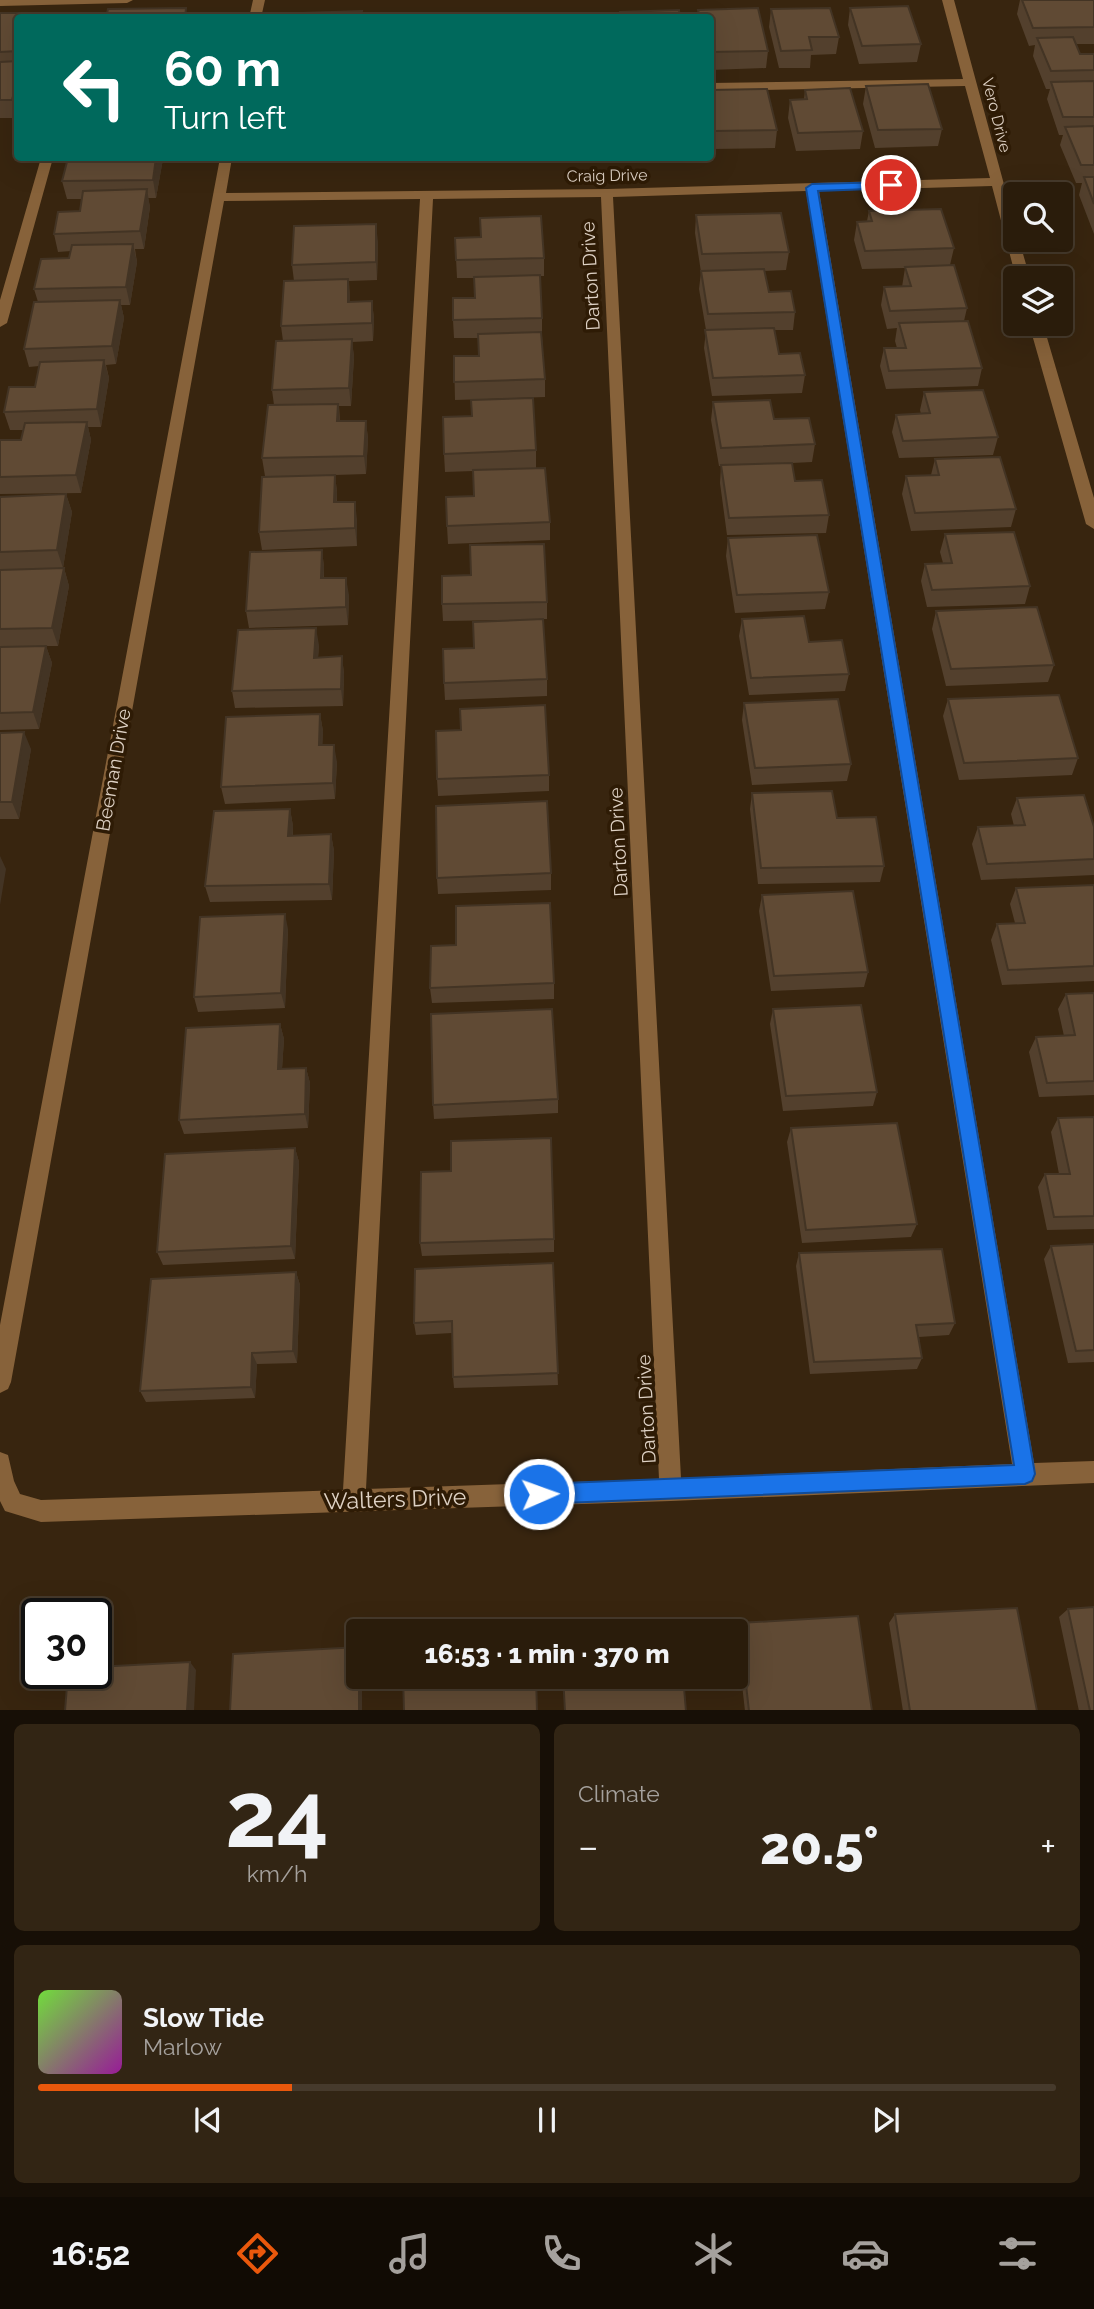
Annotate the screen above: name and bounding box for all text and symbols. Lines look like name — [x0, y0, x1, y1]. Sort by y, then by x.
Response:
text: 60 m — [164, 40, 281, 97]
icon: left — [49, 42, 140, 133]
street label: Vero Drive — [978, 76, 1015, 154]
text: Turn left — [164, 99, 286, 136]
pin — [861, 155, 921, 215]
street label: Craig Drive — [566, 165, 648, 186]
icon: arrive — [872, 166, 910, 204]
map controls — [1003, 182, 1073, 336]
button: search — [1003, 182, 1073, 252]
street label: Darton Drive — [576, 221, 604, 331]
button: layers — [1003, 266, 1073, 336]
street label: Beeman Drive — [91, 707, 135, 833]
street label: Darton Drive — [604, 787, 632, 897]
street label: Darton Drive — [632, 1354, 660, 1464]
position arrow — [502, 1457, 576, 1531]
street label: Walters Drive — [323, 1483, 467, 1514]
speed limit sign: 30 — [21, 1598, 112, 1689]
text: 16:53 · 1 min · 370 m — [424, 1639, 670, 1669]
text: 24 — [225, 1761, 329, 1868]
text: Climate — [578, 1780, 660, 1807]
text: 20.5° — [760, 1815, 879, 1876]
text: − — [578, 1824, 598, 1869]
text: + — [1040, 1824, 1056, 1869]
text: km/h — [247, 1860, 307, 1887]
text: Slow Tide — [143, 2003, 264, 2033]
text: Marlow — [143, 2033, 222, 2060]
icon: previous — [189, 2101, 227, 2139]
icon: pause — [528, 2101, 566, 2139]
icon: next — [867, 2101, 905, 2139]
icon: directions — [233, 2229, 282, 2278]
icon: music — [385, 2229, 434, 2278]
icon: phone — [537, 2229, 586, 2278]
icon: climate — [689, 2229, 738, 2278]
icon: car — [841, 2229, 890, 2278]
icon: filters — [993, 2229, 1042, 2278]
text: 16:52 — [52, 2235, 130, 2272]

